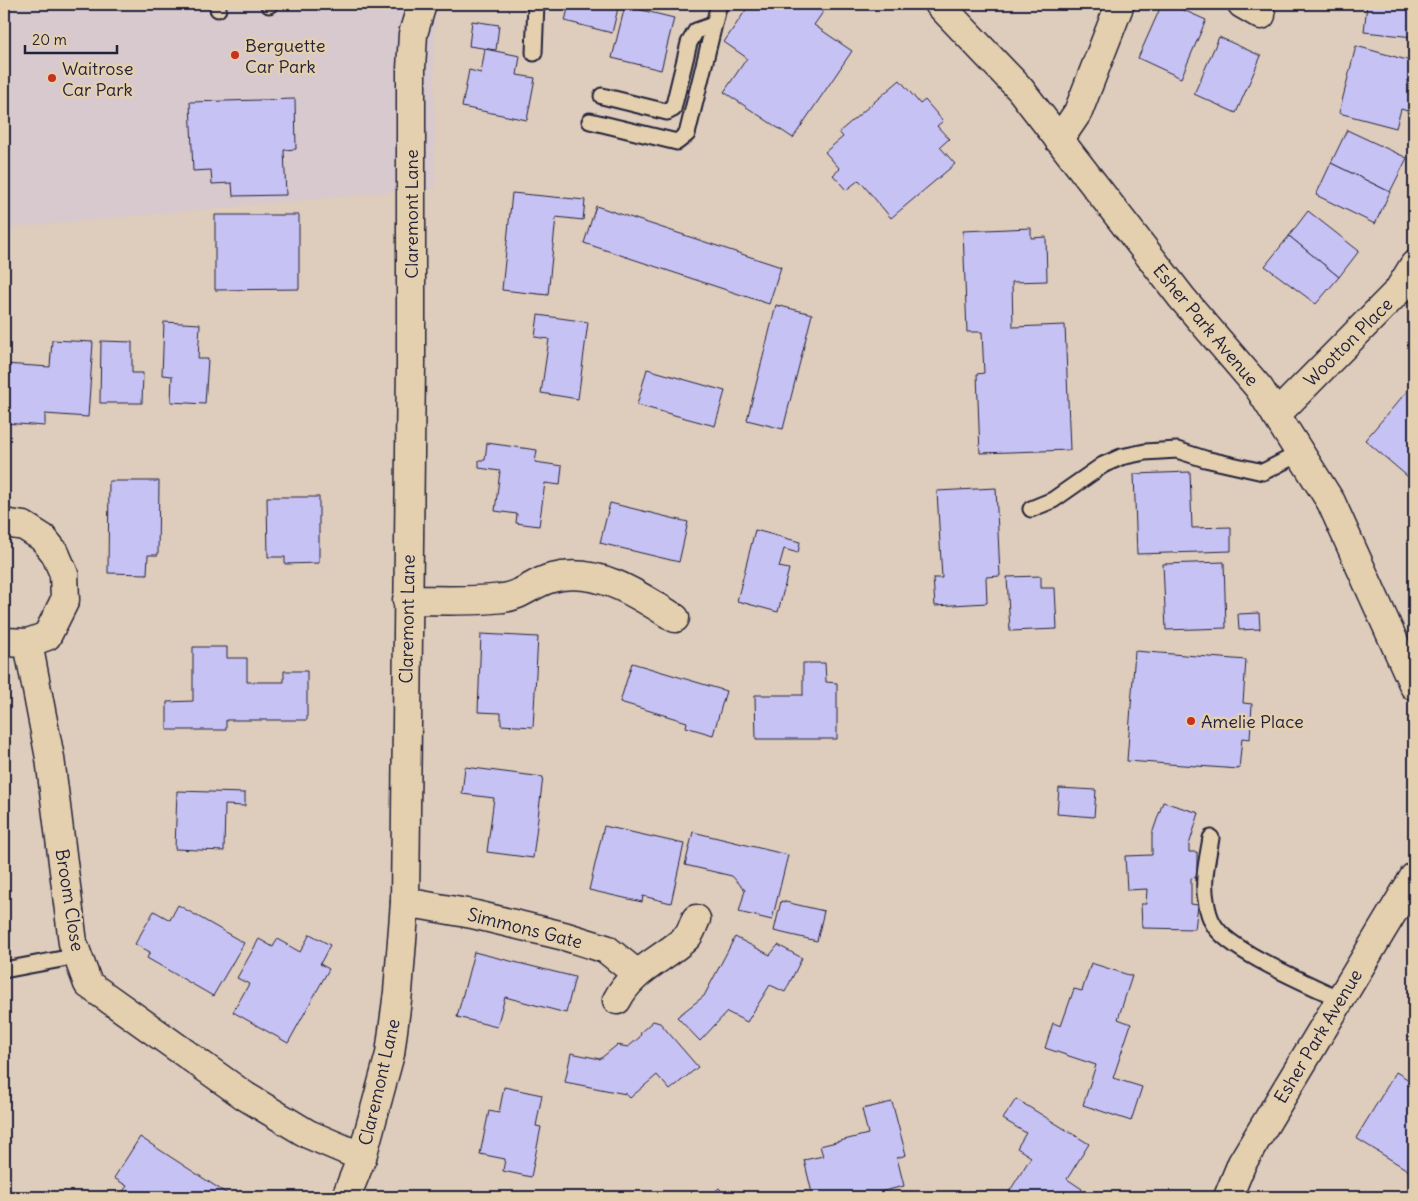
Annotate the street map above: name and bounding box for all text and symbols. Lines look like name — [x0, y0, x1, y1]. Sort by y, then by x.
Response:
scale bar — [25, 22, 118, 54]
text: 20 m — [32, 30, 67, 49]
place label: Berguette Car Park — [245, 34, 325, 78]
marker: Berguette Car Park — [229, 49, 241, 61]
place label: Waitrose Car Park — [62, 57, 133, 101]
marker: Waitrose Car Park — [46, 72, 58, 84]
street label: Claremont Lane — [400, 149, 423, 279]
street label: Esher Park Avenue — [1148, 259, 1264, 391]
street label: Wootton Place — [1299, 293, 1397, 391]
street label: Claremont Lane — [394, 554, 420, 684]
place label: Amelie Place — [1201, 710, 1304, 733]
marker: Amelie Place — [1185, 715, 1197, 727]
street label: Broom Close — [51, 847, 89, 953]
street label: Simmons Gate — [465, 903, 585, 953]
street label: Esher Park Avenue — [1269, 965, 1367, 1107]
street label: Claremont Lane — [353, 1016, 405, 1148]

